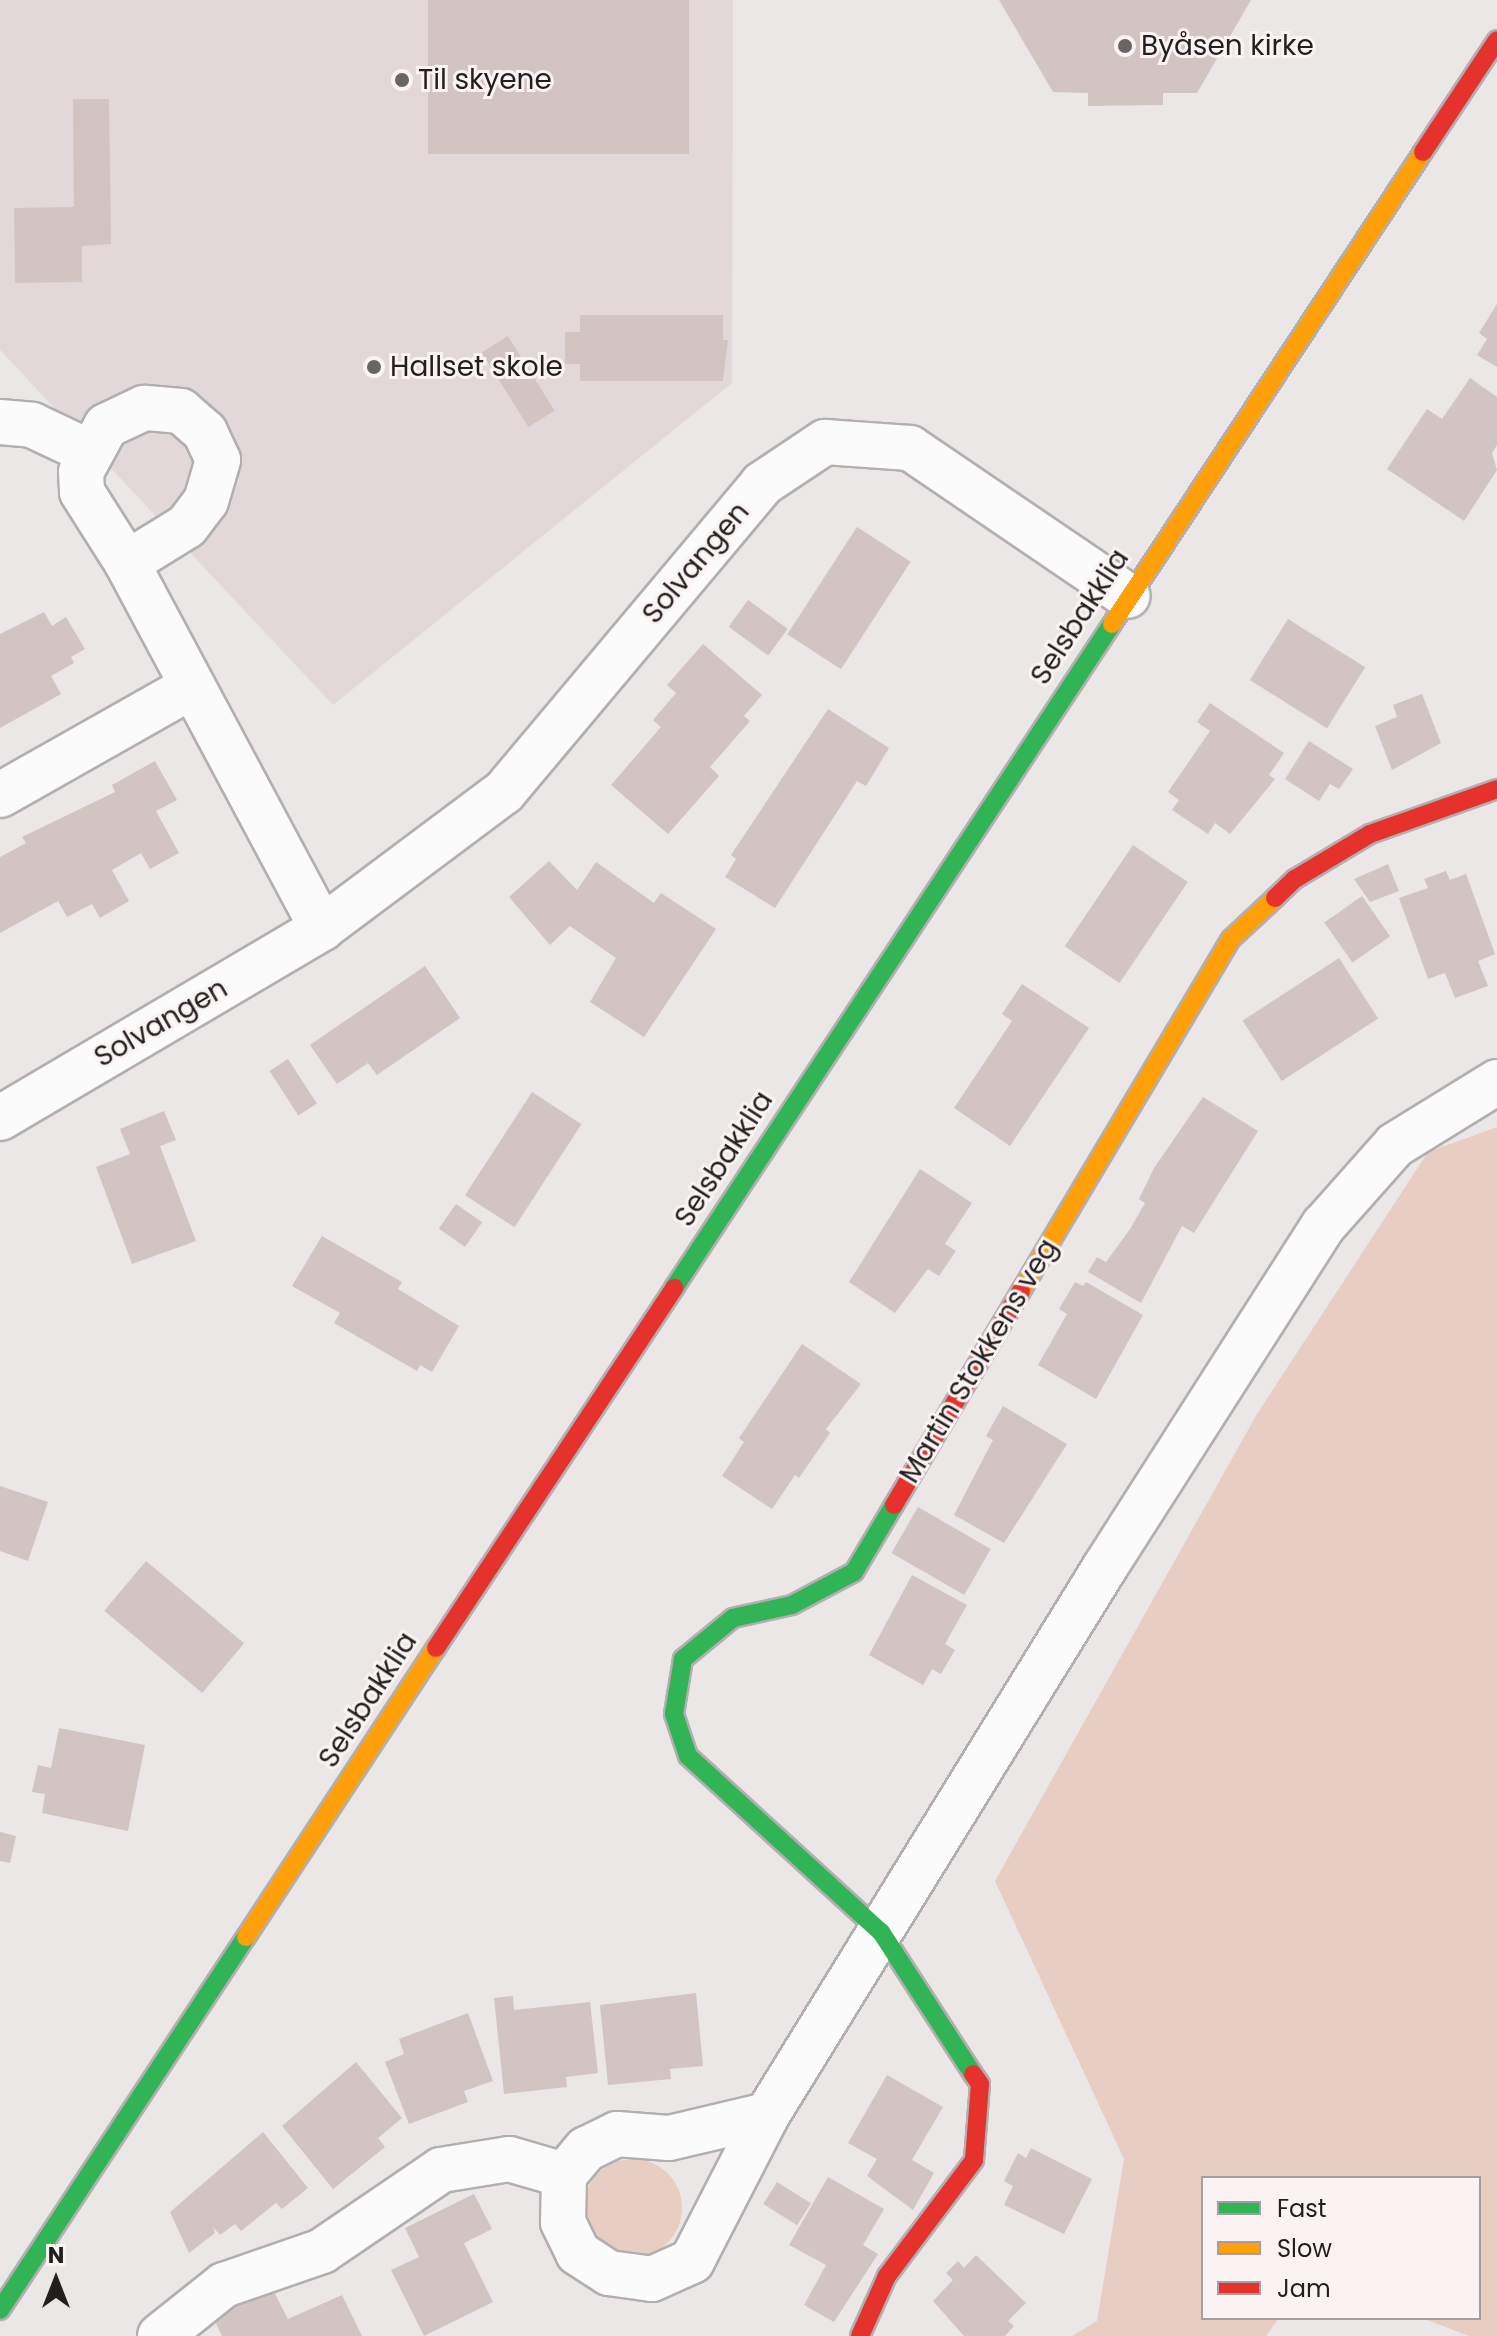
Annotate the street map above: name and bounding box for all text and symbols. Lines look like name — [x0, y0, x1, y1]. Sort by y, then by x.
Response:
place label: Byåsen kirke — [1141, 29, 1314, 63]
marker: Byåsen kirke — [1116, 37, 1134, 55]
place label: Til skyene — [418, 63, 552, 97]
marker: Til skyene — [393, 71, 411, 89]
place label: Hallset skole — [390, 350, 563, 384]
marker: Hallset skole — [365, 358, 383, 376]
street label: Solvangen — [636, 496, 756, 630]
street label: Selsbakklia — [1024, 543, 1136, 691]
street label: Solvangen — [89, 971, 233, 1075]
street label: Selsbakklia — [668, 1085, 780, 1233]
street label: Martin Stokkens veg — [893, 1233, 1065, 1489]
street label: Selsbakklia — [312, 1626, 424, 1774]
legend — [1201, 2176, 1481, 2320]
text: Fast — [1277, 2192, 1327, 2225]
text: Slow — [1277, 2232, 1332, 2265]
north arrow — [16, 2240, 96, 2320]
text: N — [48, 2240, 64, 2271]
text: Jam — [1277, 2272, 1331, 2305]

